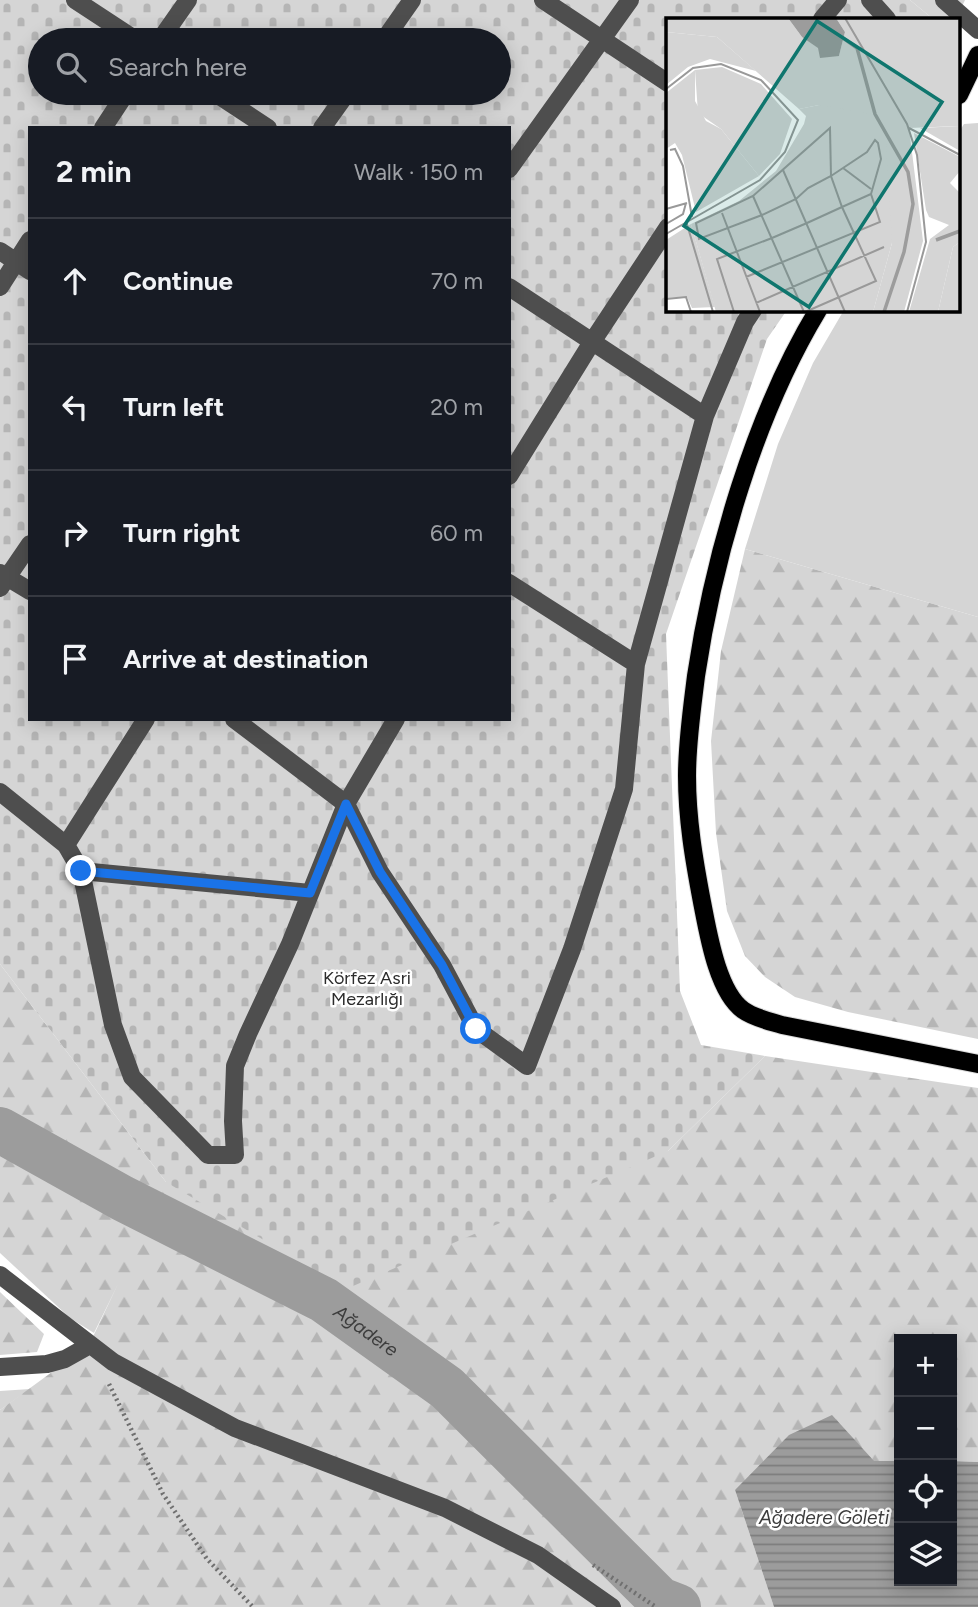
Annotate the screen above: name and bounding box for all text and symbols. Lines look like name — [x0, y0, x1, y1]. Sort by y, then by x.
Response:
inset map — [666, 18, 960, 312]
search box — [28, 28, 511, 105]
icon: search — [52, 48, 90, 86]
text: Search here — [108, 51, 247, 83]
text: 2 min — [56, 153, 132, 190]
text: Walk · 150 m — [354, 158, 483, 186]
icon: ahead — [56, 262, 94, 300]
text: Continue — [123, 265, 233, 297]
text: 70 m — [431, 267, 483, 295]
icon: left — [56, 388, 94, 426]
text: Turn left — [123, 391, 224, 423]
text: 20 m — [430, 393, 483, 421]
icon: right — [56, 514, 94, 552]
text: Turn right — [123, 517, 240, 549]
text: 60 m — [430, 519, 483, 547]
icon: arrive — [56, 640, 94, 678]
text: Arrive at destination — [123, 643, 368, 675]
route end — [65, 855, 96, 886]
park label: Körfez Asri Mezarlığı — [323, 967, 411, 1010]
route start — [460, 1013, 491, 1044]
water label: Ağadere — [329, 1299, 403, 1361]
map controls — [894, 1334, 957, 1586]
button: + — [894, 1334, 957, 1397]
button: − — [894, 1397, 957, 1460]
button: locate — [894, 1460, 957, 1523]
water label: Ağadere Göleti — [758, 1506, 890, 1529]
button: layers — [894, 1523, 957, 1586]

